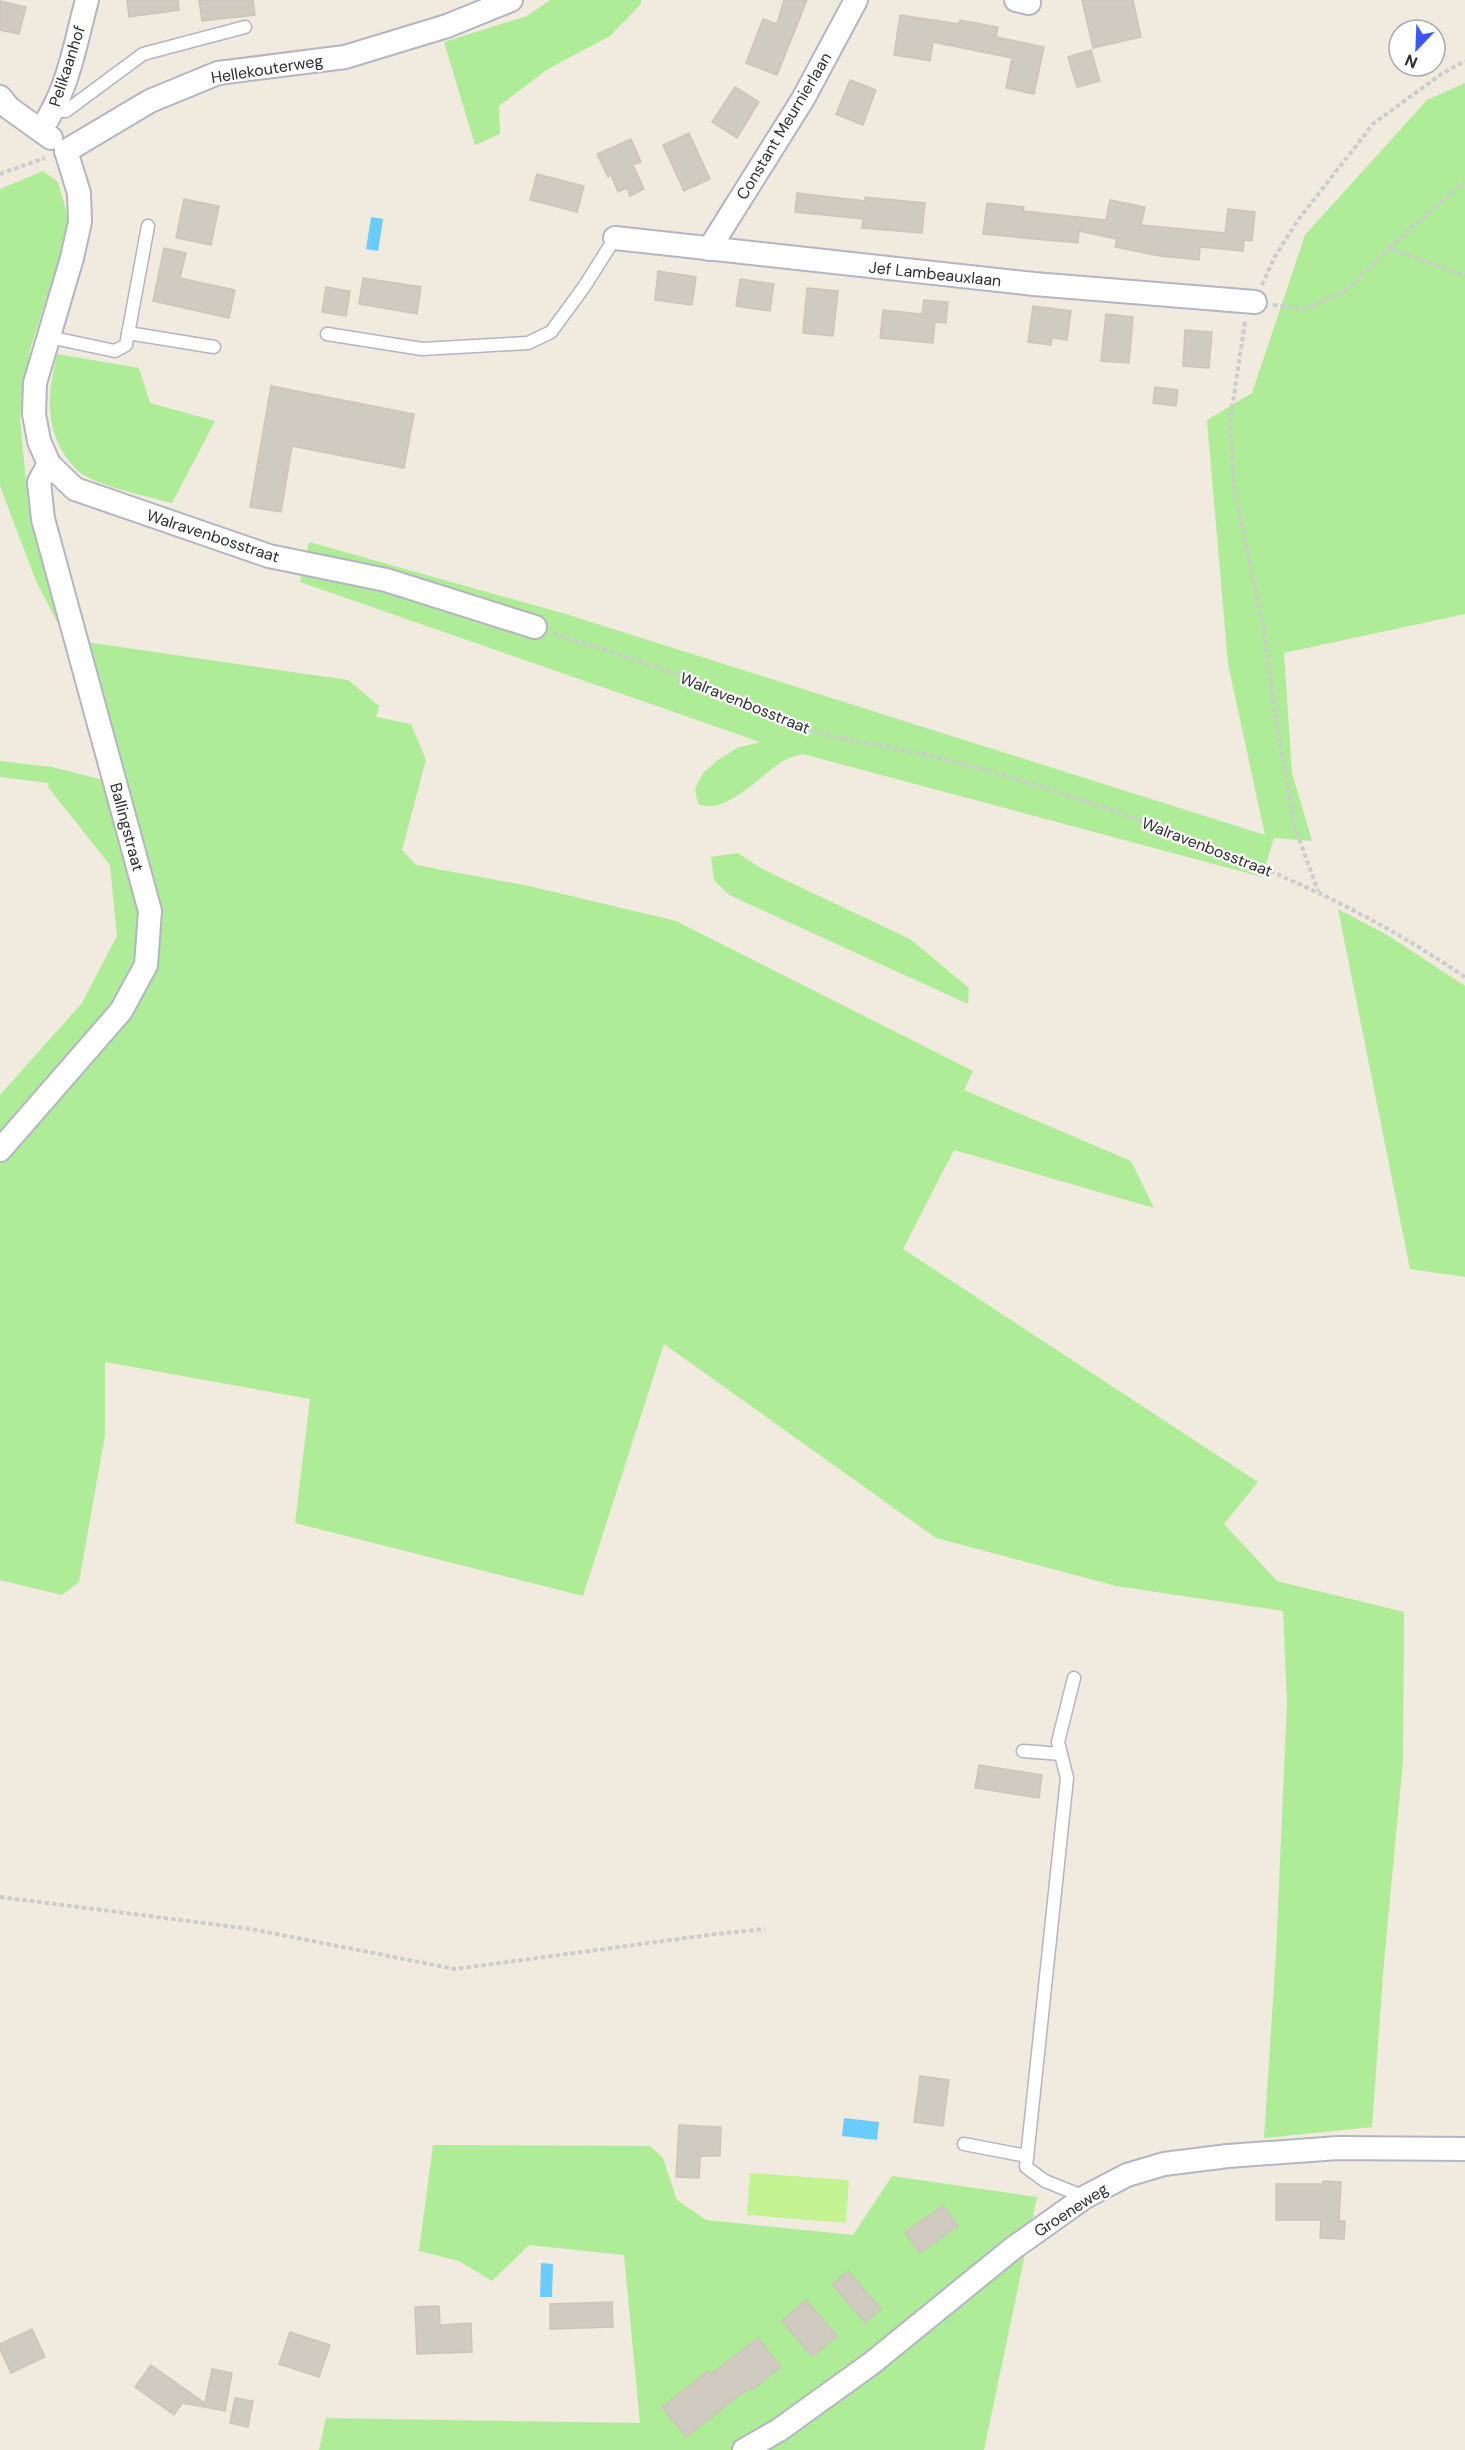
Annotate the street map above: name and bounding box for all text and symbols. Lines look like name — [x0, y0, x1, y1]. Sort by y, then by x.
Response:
north arrow — [1387, 18, 1447, 78]
street label: Pelikaanhof — [44, 23, 90, 109]
street label: Constant Meurnierlaan — [732, 48, 836, 204]
text: N — [1402, 49, 1421, 73]
street label: Hellekouterweg — [209, 50, 325, 88]
street label: Jef Lambeauxlaan — [868, 257, 1002, 291]
street label: Walravenbosstraat — [144, 505, 282, 567]
street label: Walravenbosstraat — [677, 667, 813, 739]
street label: Ballingstraat — [105, 780, 149, 874]
street label: Walravenbosstraat — [1139, 812, 1275, 882]
street label: Groeneweg — [1030, 2178, 1112, 2242]

